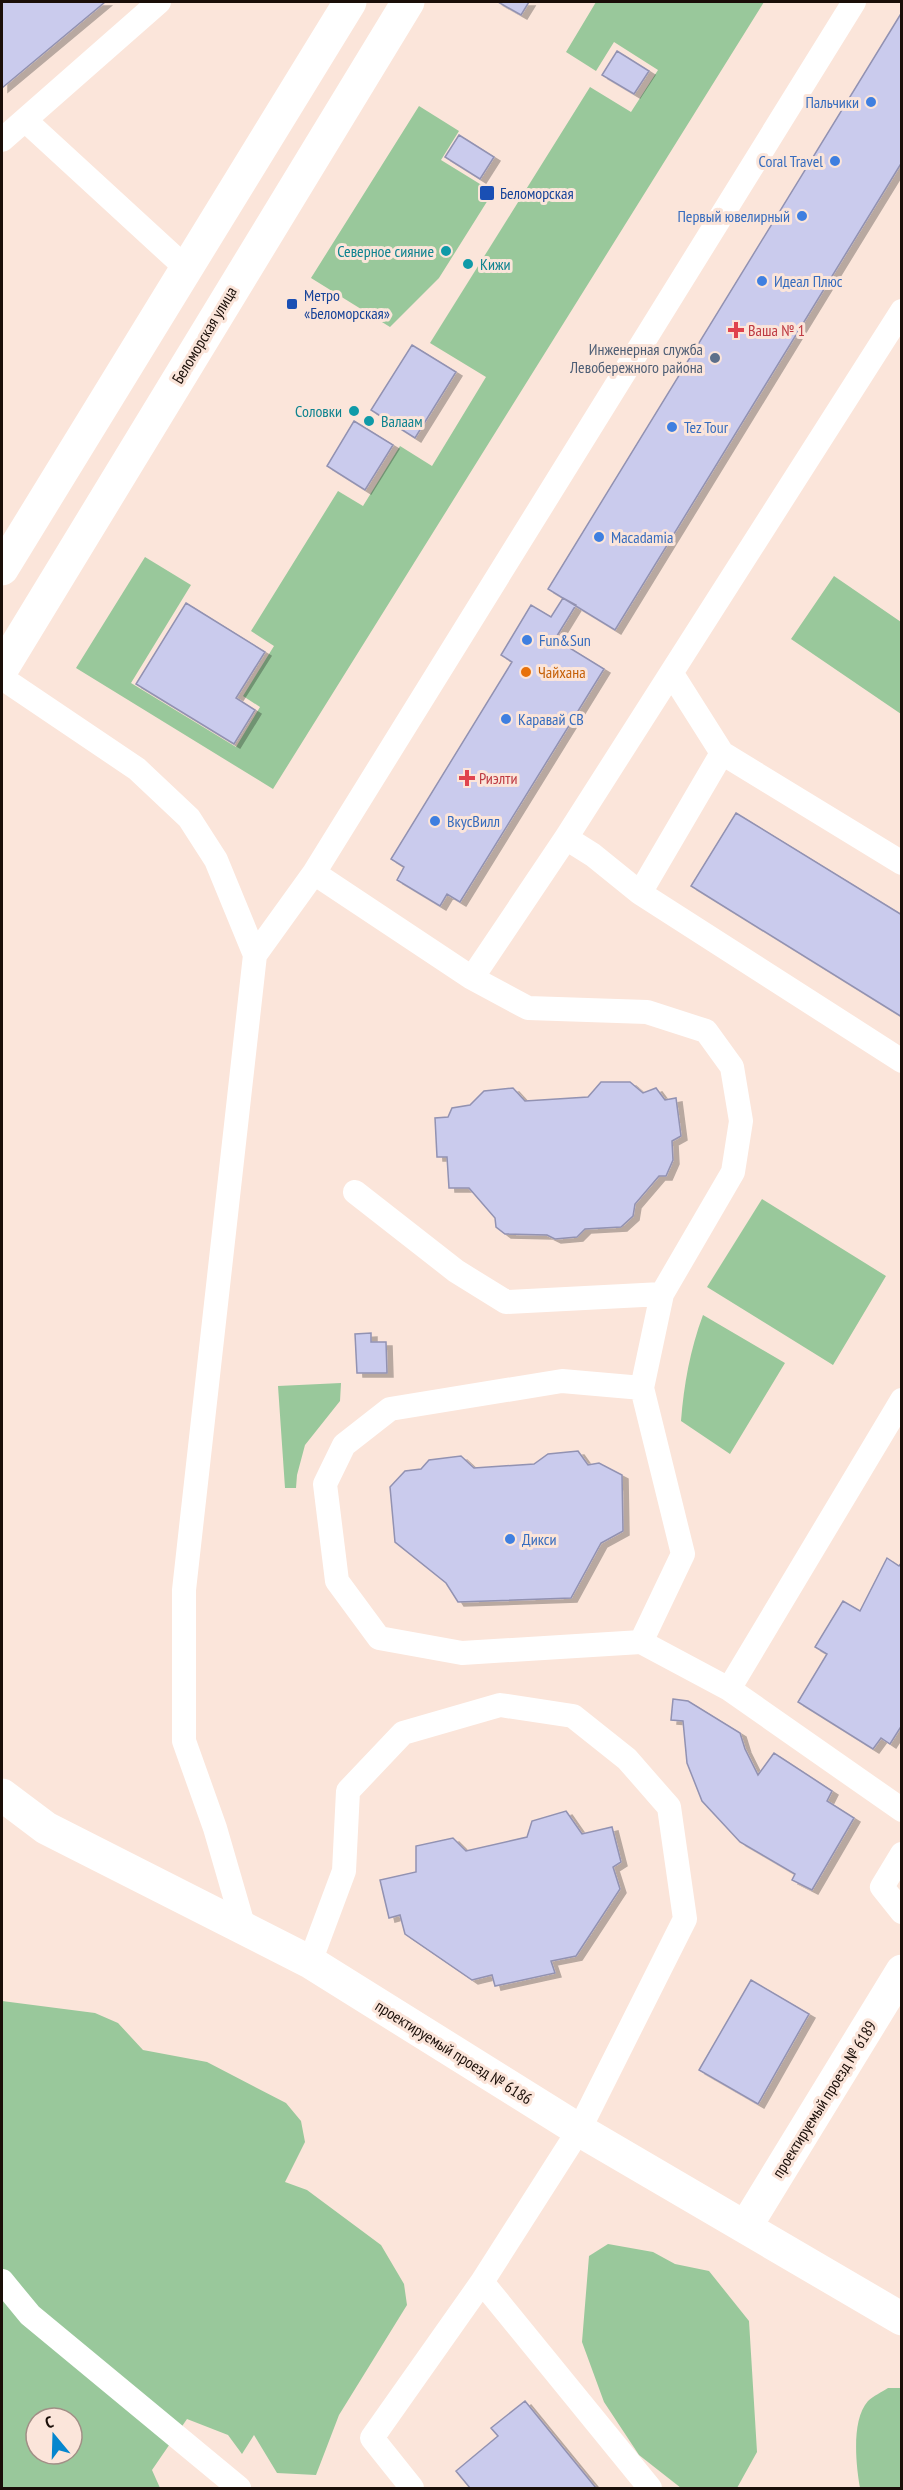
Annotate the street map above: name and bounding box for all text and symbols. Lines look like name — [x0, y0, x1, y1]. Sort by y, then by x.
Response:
place label: Пальчики — [805, 92, 859, 112]
marker: Пальчики — [864, 95, 878, 109]
place label: Coral Travel — [759, 151, 823, 171]
marker: Coral Travel — [828, 154, 842, 168]
place label: Беломорская — [500, 183, 574, 203]
marker: Беломорская — [478, 184, 496, 202]
place label: Первый ювелирный — [677, 206, 790, 226]
marker: Первый ювелирный — [795, 209, 809, 223]
place label: Северное сияние — [337, 241, 434, 261]
marker: Северное сияние — [439, 244, 453, 258]
place label: Кижи — [480, 254, 511, 274]
marker: Кижи — [461, 257, 475, 271]
place label: Идеал Плюс — [774, 271, 843, 291]
marker: Идеал Плюс — [755, 274, 769, 288]
street label: Беломорская улица — [167, 283, 241, 387]
place label: Метро «Беломорская» — [304, 285, 390, 323]
marker: Метро «Беломорская» — [285, 297, 299, 311]
place label: Ваша № 1 — [748, 320, 805, 340]
marker: Ваша № 1 — [729, 323, 743, 337]
place label: Инженерная служба Левобережного района — [569, 339, 703, 377]
marker: Инженерная служба Левобережного района — [708, 351, 722, 365]
place label: Соловки — [295, 401, 342, 421]
marker: Соловки — [347, 404, 361, 418]
place label: Валаам — [381, 411, 423, 431]
marker: Валаам — [362, 414, 376, 428]
place label: Tez Tour — [684, 417, 729, 437]
marker: Tez Tour — [665, 420, 679, 434]
place label: Macadamia — [611, 527, 673, 547]
marker: Macadamia — [592, 530, 606, 544]
place label: Fun&Sun — [539, 630, 591, 650]
marker: Fun&Sun — [520, 633, 534, 647]
place label: Чайхана — [538, 662, 586, 682]
marker: Чайхана — [519, 665, 533, 679]
place label: Каравай СВ — [518, 709, 584, 729]
marker: Каравай СВ — [499, 712, 513, 726]
place label: Риэлти — [479, 768, 517, 788]
marker: Риэлти — [460, 771, 474, 785]
place label: ВкусВилл — [447, 811, 500, 831]
marker: ВкусВилл — [428, 814, 442, 828]
place label: Дикси — [522, 1529, 556, 1549]
marker: Дикси — [503, 1532, 517, 1546]
street label: проектируемый проезд № 6186 — [372, 1996, 536, 2108]
street label: проектируемый проезд № 6189 — [768, 2017, 880, 2181]
north arrow — [24, 2406, 84, 2466]
text: С — [42, 2411, 56, 2432]

